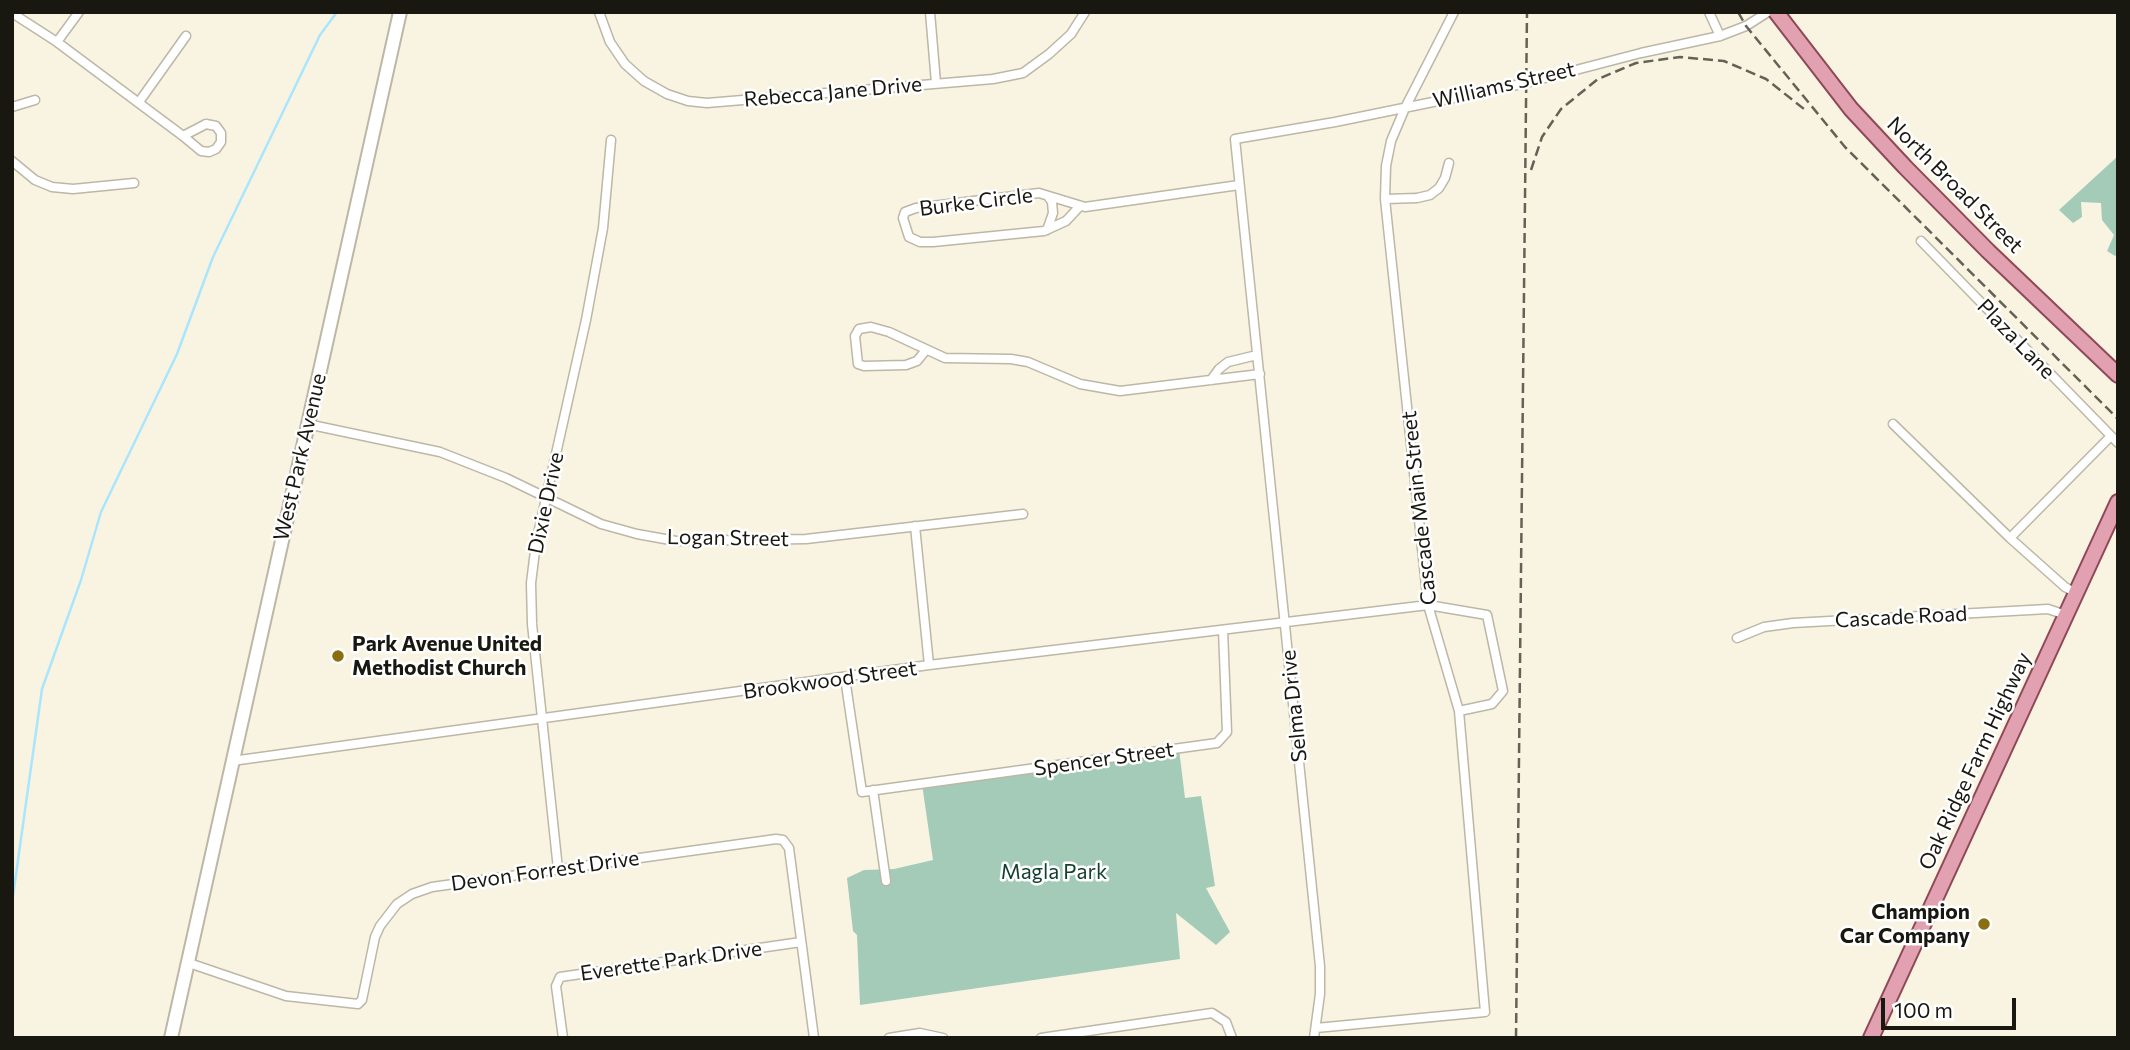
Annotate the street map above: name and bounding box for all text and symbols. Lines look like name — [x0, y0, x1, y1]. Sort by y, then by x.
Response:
street label: Williams Street — [1430, 56, 1578, 114]
street label: Rebecca Jane Drive — [743, 72, 923, 112]
street label: North Broad Street — [1882, 112, 2028, 258]
street label: Burke Circle — [918, 183, 1034, 221]
street label: Plaza Lane — [1972, 294, 2060, 384]
street label: West Park Avenue — [268, 371, 332, 543]
street label: Cascade Main Street — [1396, 410, 1442, 606]
street label: Dixie Drive — [523, 450, 569, 556]
street label: Logan Street — [667, 524, 789, 552]
street label: Cascade Road — [1834, 601, 1968, 633]
place label: Park Avenue United Methodist Church — [352, 631, 542, 681]
marker: Park Avenue United Methodist Church — [330, 648, 346, 664]
street label: Oak Ridge Farm Highway — [1913, 648, 2037, 874]
street label: Selma Drive — [1276, 649, 1312, 763]
street label: Brookwood Street — [742, 655, 918, 705]
street label: Spencer Street — [1032, 737, 1176, 781]
street label: Devon Forrest Drive — [449, 845, 641, 897]
park label: Magla Park — [1001, 859, 1107, 885]
place label: Champion Car Company — [1840, 899, 1970, 949]
marker: Champion Car Company — [1976, 916, 1992, 932]
street label: Everette Park Drive — [578, 936, 764, 986]
scale bar — [1885, 984, 2020, 1028]
text: 100 m — [1894, 997, 1953, 1022]

